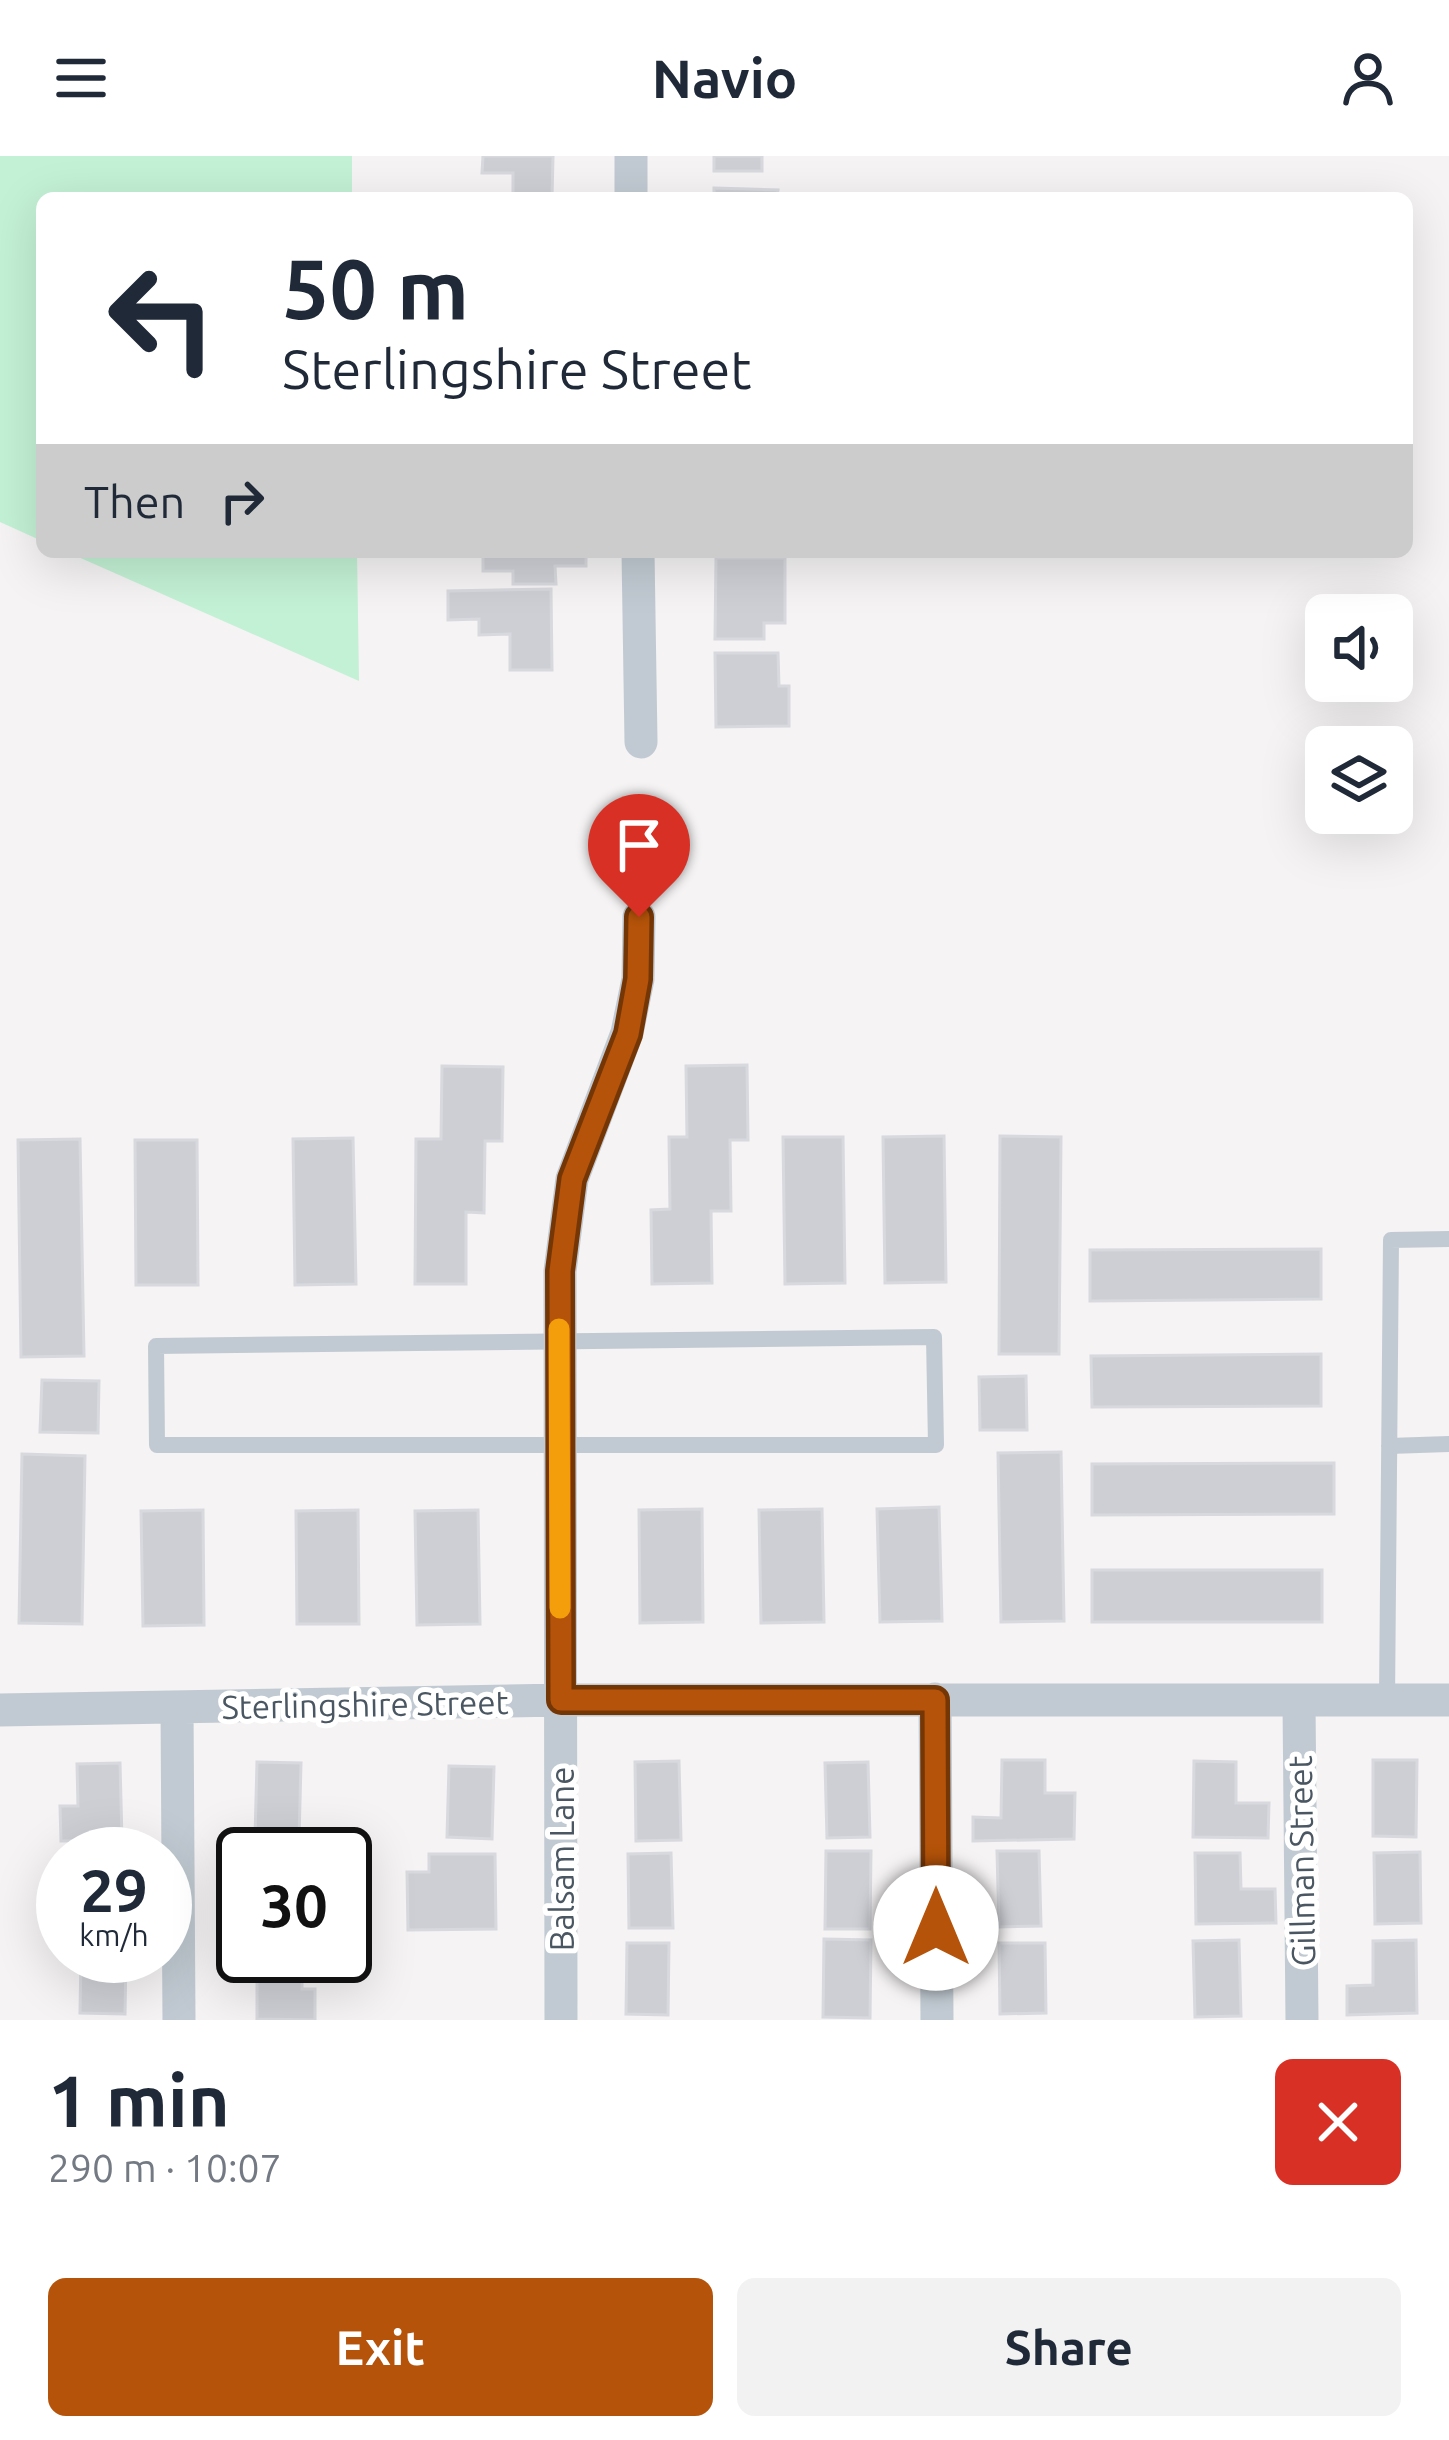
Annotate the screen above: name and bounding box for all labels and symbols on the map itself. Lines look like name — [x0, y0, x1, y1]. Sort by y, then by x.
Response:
pin — [588, 794, 690, 917]
street label: Sterlingshire Street — [221, 1683, 509, 1725]
street label: Gillman Street — [1281, 1755, 1321, 1967]
street label: Balsam Lane — [543, 1767, 580, 1951]
speed limit sign: 30 — [216, 1827, 372, 1983]
position arrow — [873, 1865, 999, 1991]

